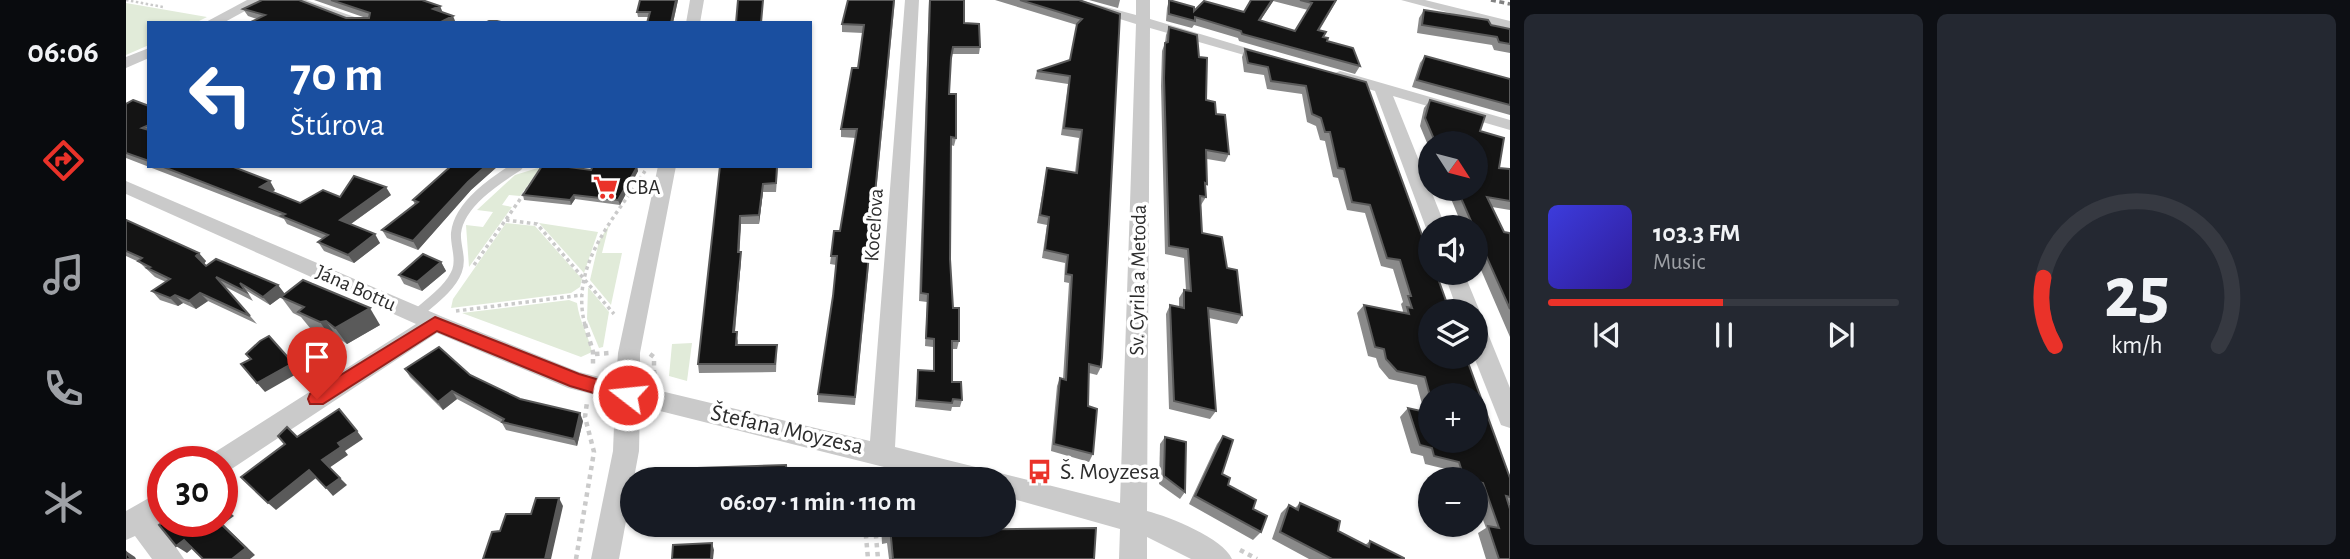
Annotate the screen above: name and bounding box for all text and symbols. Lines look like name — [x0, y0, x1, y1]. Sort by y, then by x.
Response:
text: 06:06 — [27, 36, 99, 68]
icon: left — [175, 49, 266, 140]
text: 70 m — [290, 51, 384, 100]
text: Štúrova — [290, 109, 385, 141]
north arrow — [1418, 131, 1488, 201]
map controls — [1418, 131, 1488, 537]
icon: directions — [39, 136, 88, 185]
supermarket icon: CBA — [592, 173, 620, 201]
place label: CBA — [626, 177, 660, 198]
street label: Koceľova — [861, 187, 887, 262]
street label: Sv. Cyrila a Metoda — [1126, 204, 1150, 356]
button: sound — [1418, 215, 1488, 285]
text: 103.3 FM — [1653, 220, 1741, 246]
icon: music — [39, 250, 88, 299]
text: Music — [1653, 251, 1705, 274]
text: 25 — [2104, 258, 2169, 331]
street label: Jána Bottu — [313, 261, 399, 315]
button: layers — [1418, 299, 1488, 369]
icon: previous — [1588, 316, 1626, 354]
icon: pause — [1705, 316, 1743, 354]
icon: next — [1822, 316, 1860, 354]
pin — [287, 327, 347, 399]
text: km/h — [2111, 332, 2162, 357]
icon: arrive — [298, 338, 336, 376]
position arrow — [591, 358, 665, 432]
icon: phone — [39, 364, 88, 413]
button: + — [1418, 383, 1488, 453]
street label: Štefana Moyzesa — [708, 400, 866, 459]
speed limit sign: 30 — [147, 446, 238, 537]
bus stop icon: Š. Moyzesa — [1026, 458, 1054, 486]
place label: Š. Moyzesa — [1060, 459, 1160, 484]
button: − — [1418, 467, 1488, 537]
icon: climate — [39, 478, 88, 527]
text: 06:07 · 1 min · 110 m — [720, 489, 916, 515]

